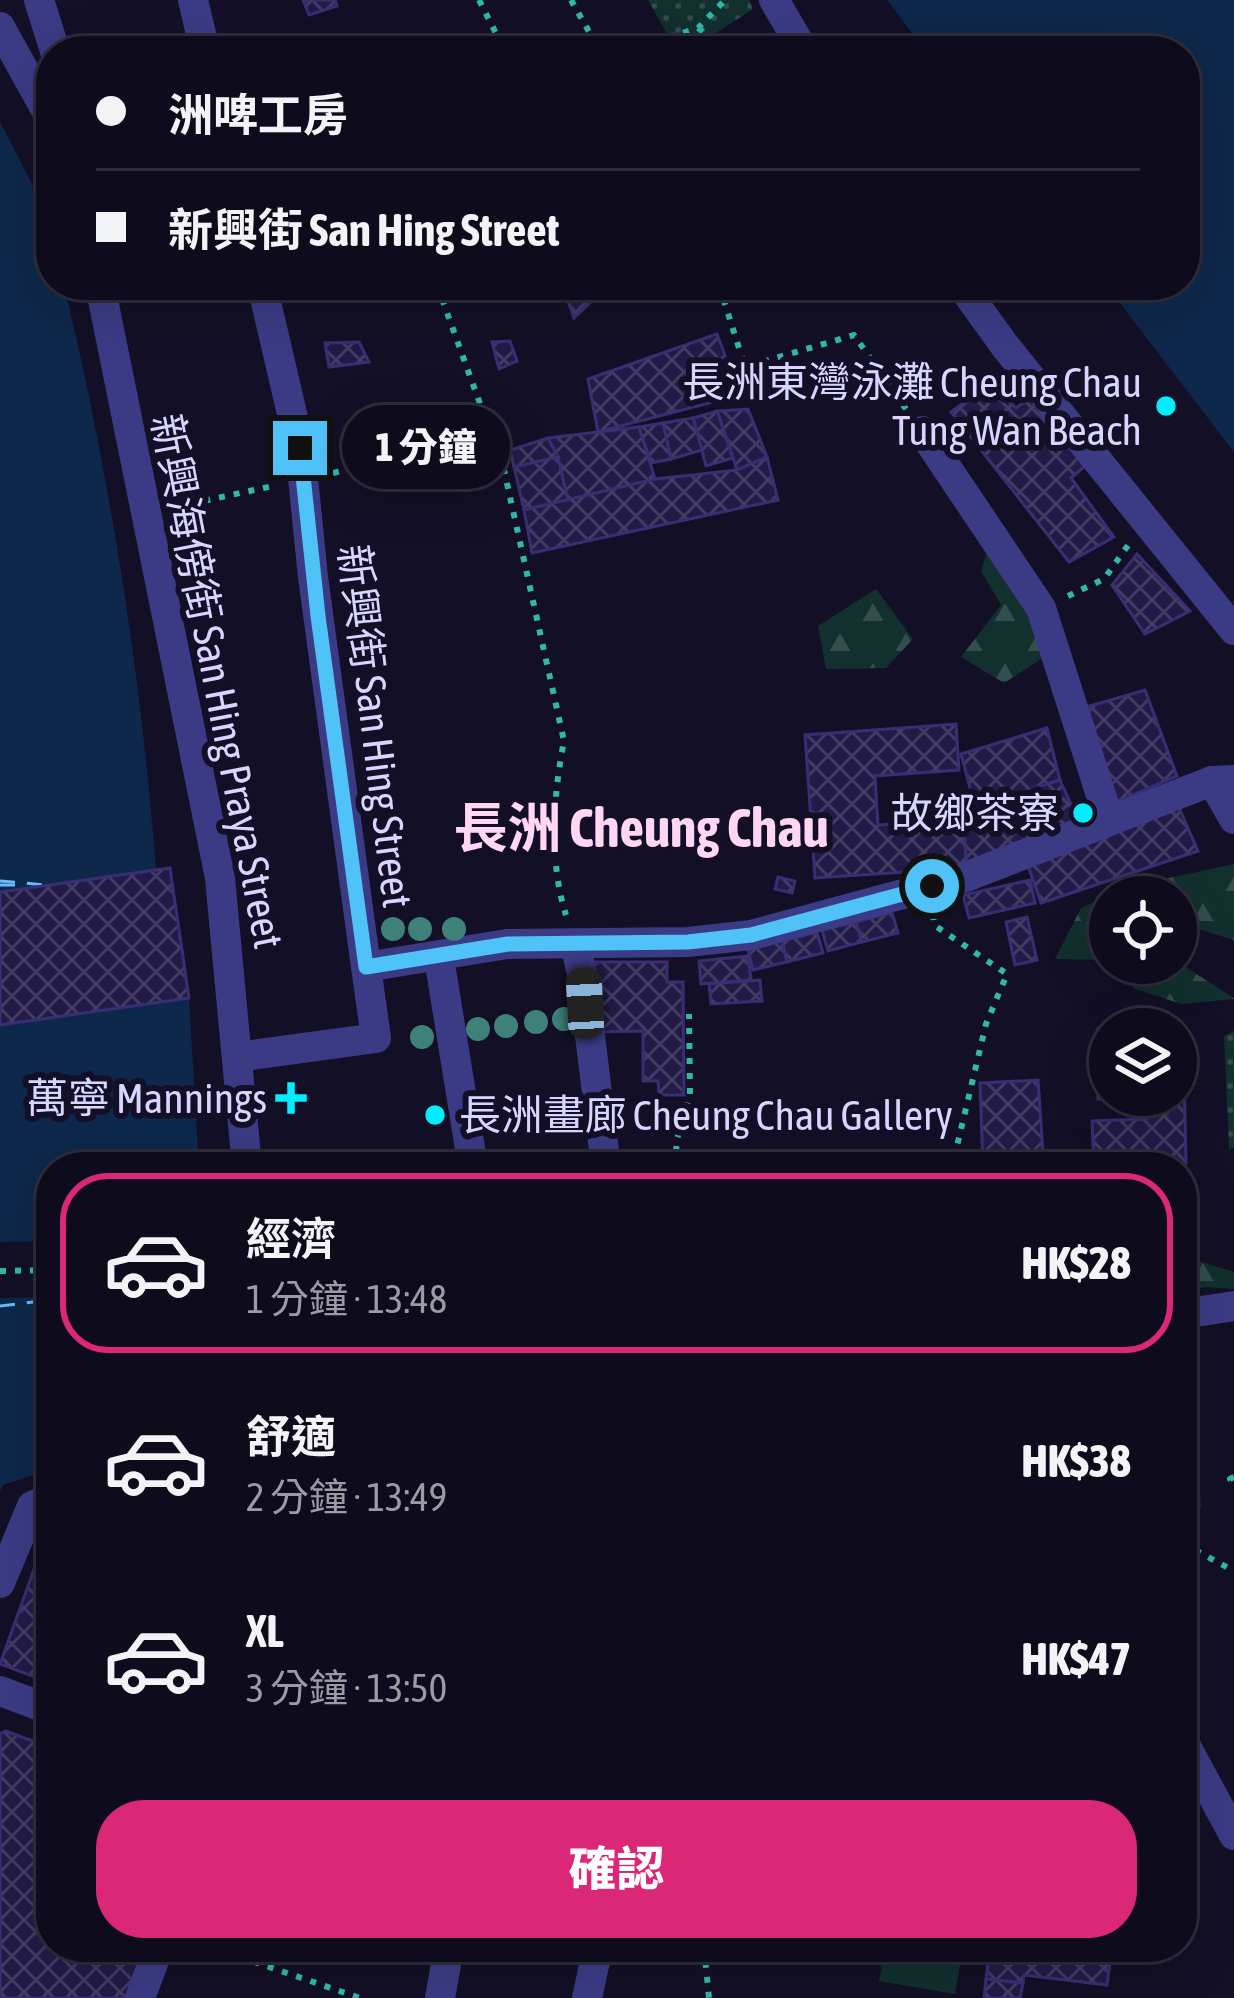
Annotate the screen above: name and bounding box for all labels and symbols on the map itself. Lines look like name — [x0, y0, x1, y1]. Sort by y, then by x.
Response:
place label: 長洲東灣泳灘 Cheung Chau Tung Wan Beach — [682, 358, 1142, 454]
marker: 長洲東灣泳灘 Cheung Chau Tung Wan Beach — [1153, 393, 1179, 419]
callout: 1 分鐘 — [342, 406, 510, 490]
street label: 新興海傍街 San Hing Praya Street — [143, 410, 293, 952]
route end — [273, 421, 327, 475]
street label: 新興街 San Hing Street — [330, 542, 422, 910]
place label: 故鄉茶寮 — [891, 789, 1059, 837]
district label: 長洲 Cheung Chau — [454, 797, 828, 858]
marker: 故鄉茶寮 — [1070, 800, 1096, 826]
route start — [905, 859, 959, 913]
car — [565, 966, 605, 1040]
place label: 萬寧 Mannings — [26, 1074, 267, 1122]
marker: 萬寧 Mannings — [278, 1085, 304, 1111]
place label: 長洲畫廊 Cheung Chau Gallery — [459, 1091, 953, 1139]
marker: 長洲畫廊 Cheung Chau Gallery — [422, 1102, 448, 1128]

